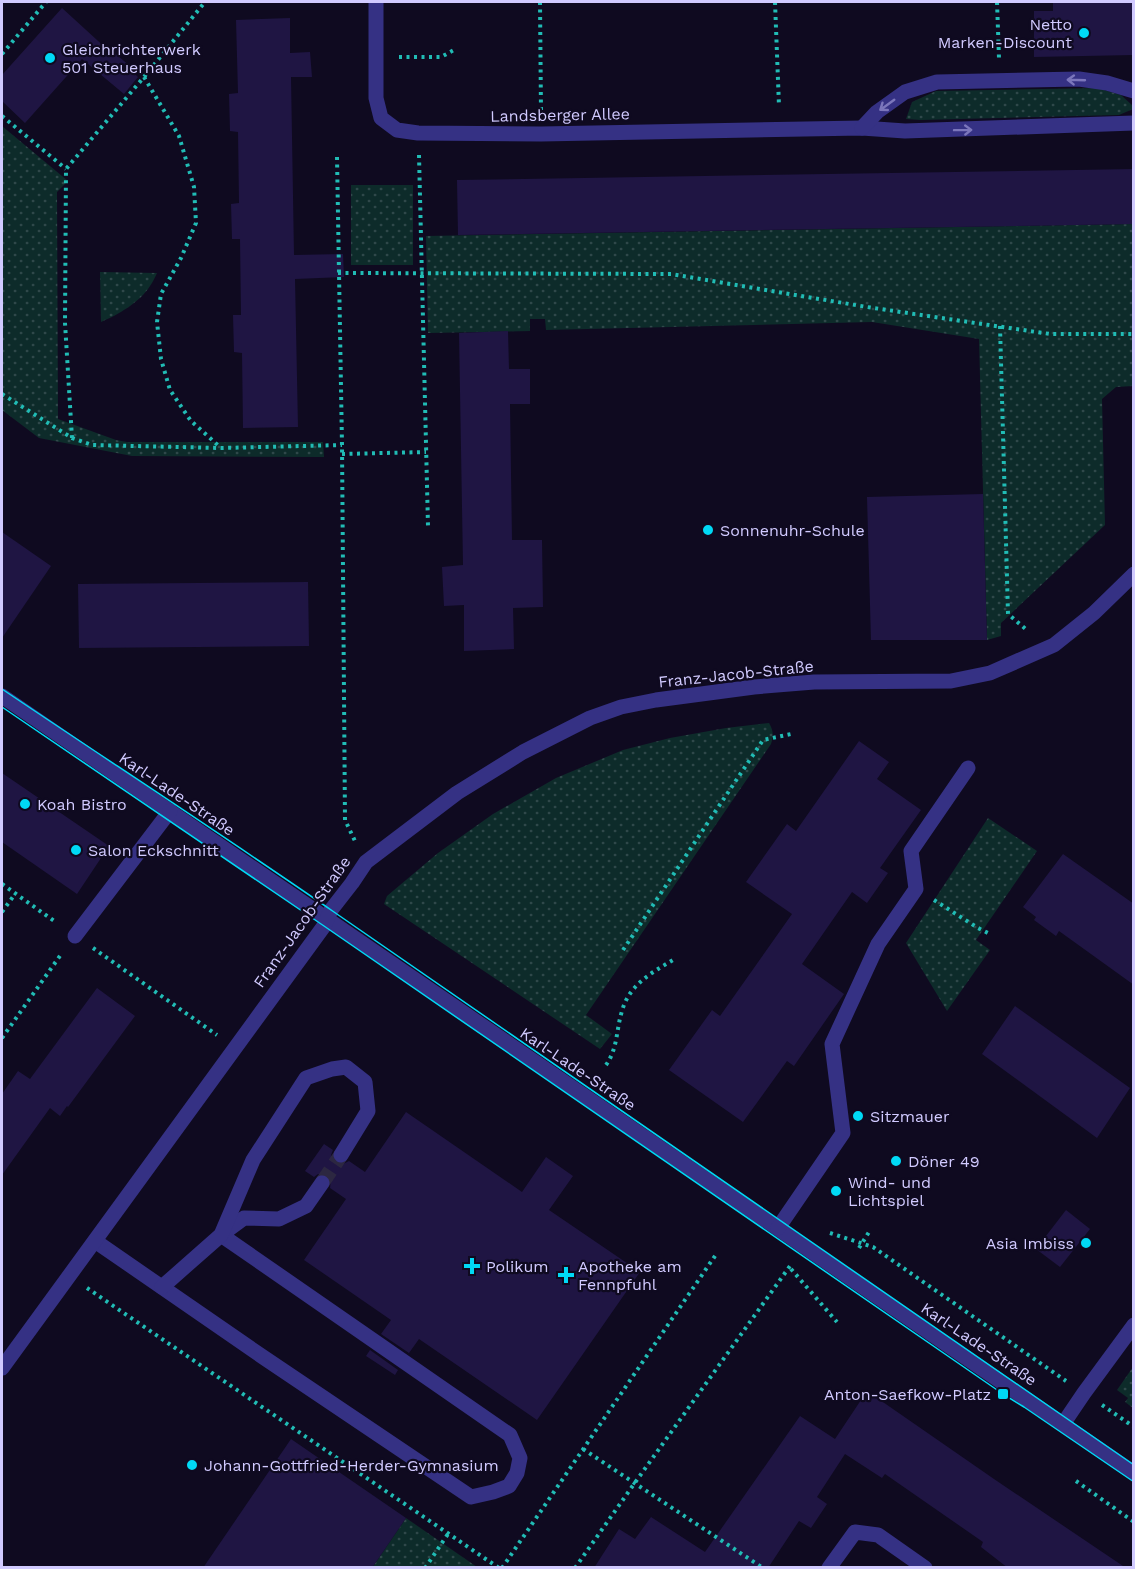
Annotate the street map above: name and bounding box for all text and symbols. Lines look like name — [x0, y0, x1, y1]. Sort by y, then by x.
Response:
place label: Netto Marken-Discount — [938, 15, 1072, 52]
marker: Netto Marken-Discount — [1077, 26, 1091, 40]
place label: Gleichrichterwerk 501 Steuerhaus — [62, 40, 201, 77]
marker: Gleichrichterwerk 501 Steuerhaus — [43, 51, 57, 65]
one-way arrow — [1067, 74, 1087, 85]
one-way arrow — [880, 99, 896, 111]
street label: Landsberger Allee — [490, 104, 630, 126]
one-way arrow — [952, 124, 972, 136]
place label: Sonnenuhr-Schule — [720, 521, 865, 540]
marker: Sonnenuhr-Schule — [701, 523, 715, 537]
street label: Franz-Jacob-Straße — [657, 656, 815, 692]
street label: Karl-Lade-Straße — [116, 748, 238, 840]
place label: Koah Bistro — [37, 795, 127, 814]
marker: Koah Bistro — [18, 797, 32, 811]
place label: Salon Eckschnitt — [88, 841, 219, 860]
marker: Salon Eckschnitt — [69, 843, 83, 857]
street label: Franz-Jacob-Straße — [249, 853, 355, 991]
street label: Karl-Lade-Straße — [517, 1023, 639, 1115]
place label: Sitzmauer — [870, 1107, 950, 1126]
marker: Sitzmauer — [851, 1109, 865, 1123]
place label: Döner 49 — [908, 1152, 980, 1171]
marker: Döner 49 — [889, 1154, 903, 1168]
place label: Wind- und Lichtspiel — [848, 1173, 931, 1210]
marker: Wind- und Lichtspiel — [829, 1184, 843, 1198]
place label: Asia Imbiss — [986, 1234, 1074, 1253]
marker: Asia Imbiss — [1079, 1236, 1093, 1250]
marker: Polikum — [463, 1257, 481, 1275]
place label: Polikum — [486, 1257, 549, 1276]
place label: Apotheke am Fennpfuhl — [578, 1257, 682, 1294]
marker: Apotheke am Fennpfuhl — [559, 1268, 573, 1282]
street label: Karl-Lade-Straße — [918, 1298, 1040, 1390]
place label: Anton-Saefkow-Platz — [824, 1385, 991, 1404]
marker: Anton-Saefkow-Platz — [996, 1387, 1010, 1401]
place label: Johann-Gottfried-Herder-Gymnasium — [204, 1456, 499, 1475]
marker: Johann-Gottfried-Herder-Gymnasium — [185, 1458, 199, 1472]

